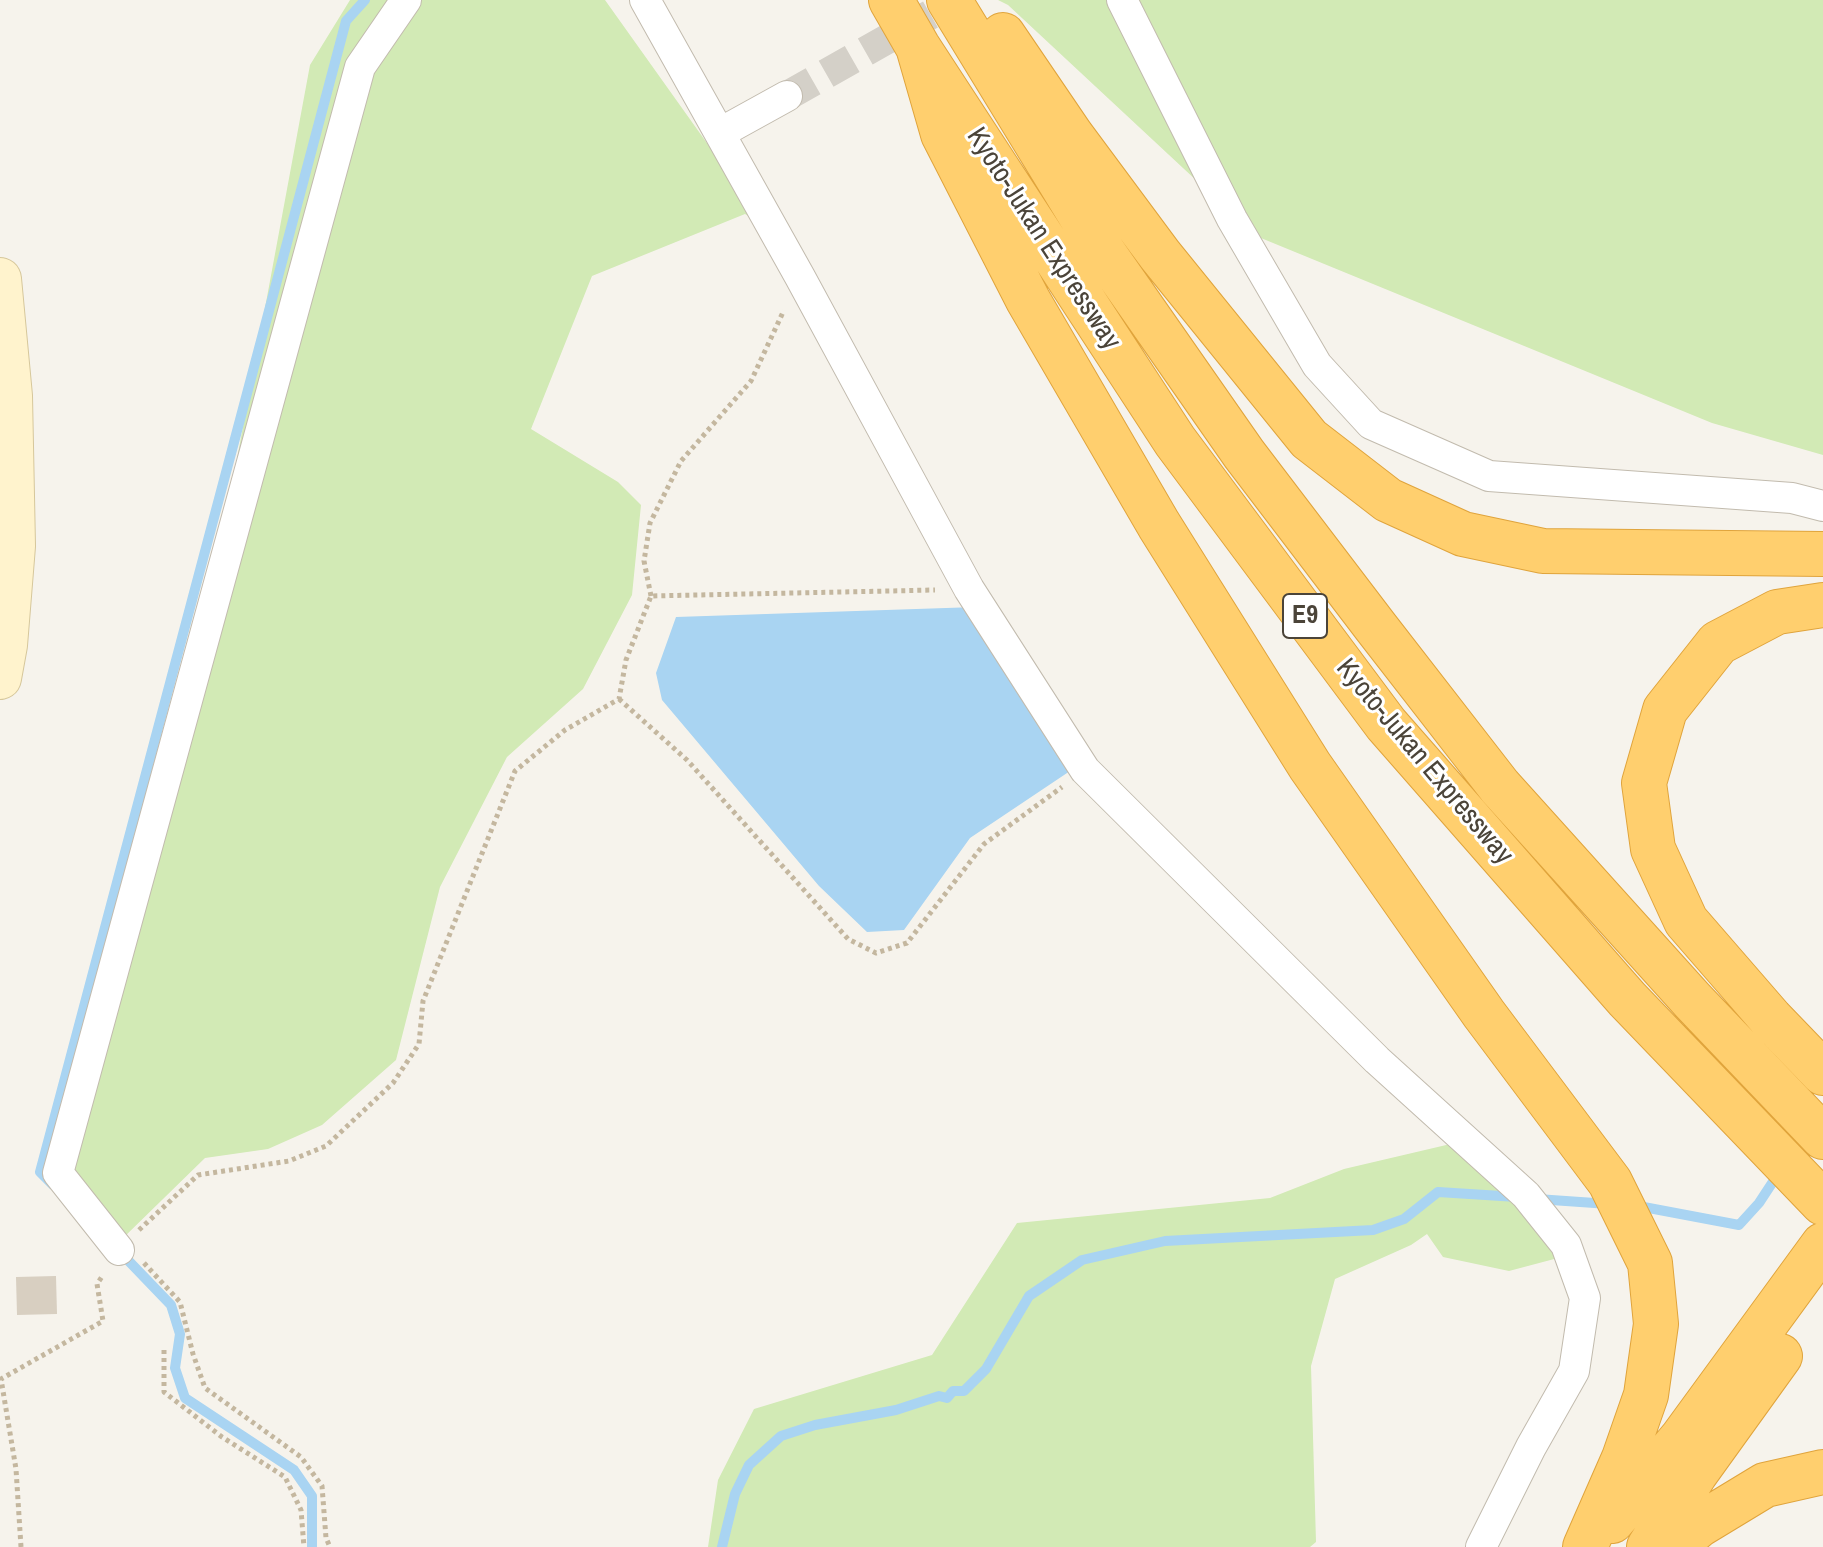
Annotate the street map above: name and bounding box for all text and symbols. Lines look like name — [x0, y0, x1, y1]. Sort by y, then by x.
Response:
street label: Kyoto-Jukan Expressway — [959, 122, 1127, 356]
road number: E9 — [1283, 594, 1327, 638]
street label: Kyoto-Jukan Expressway — [1328, 652, 1520, 872]

